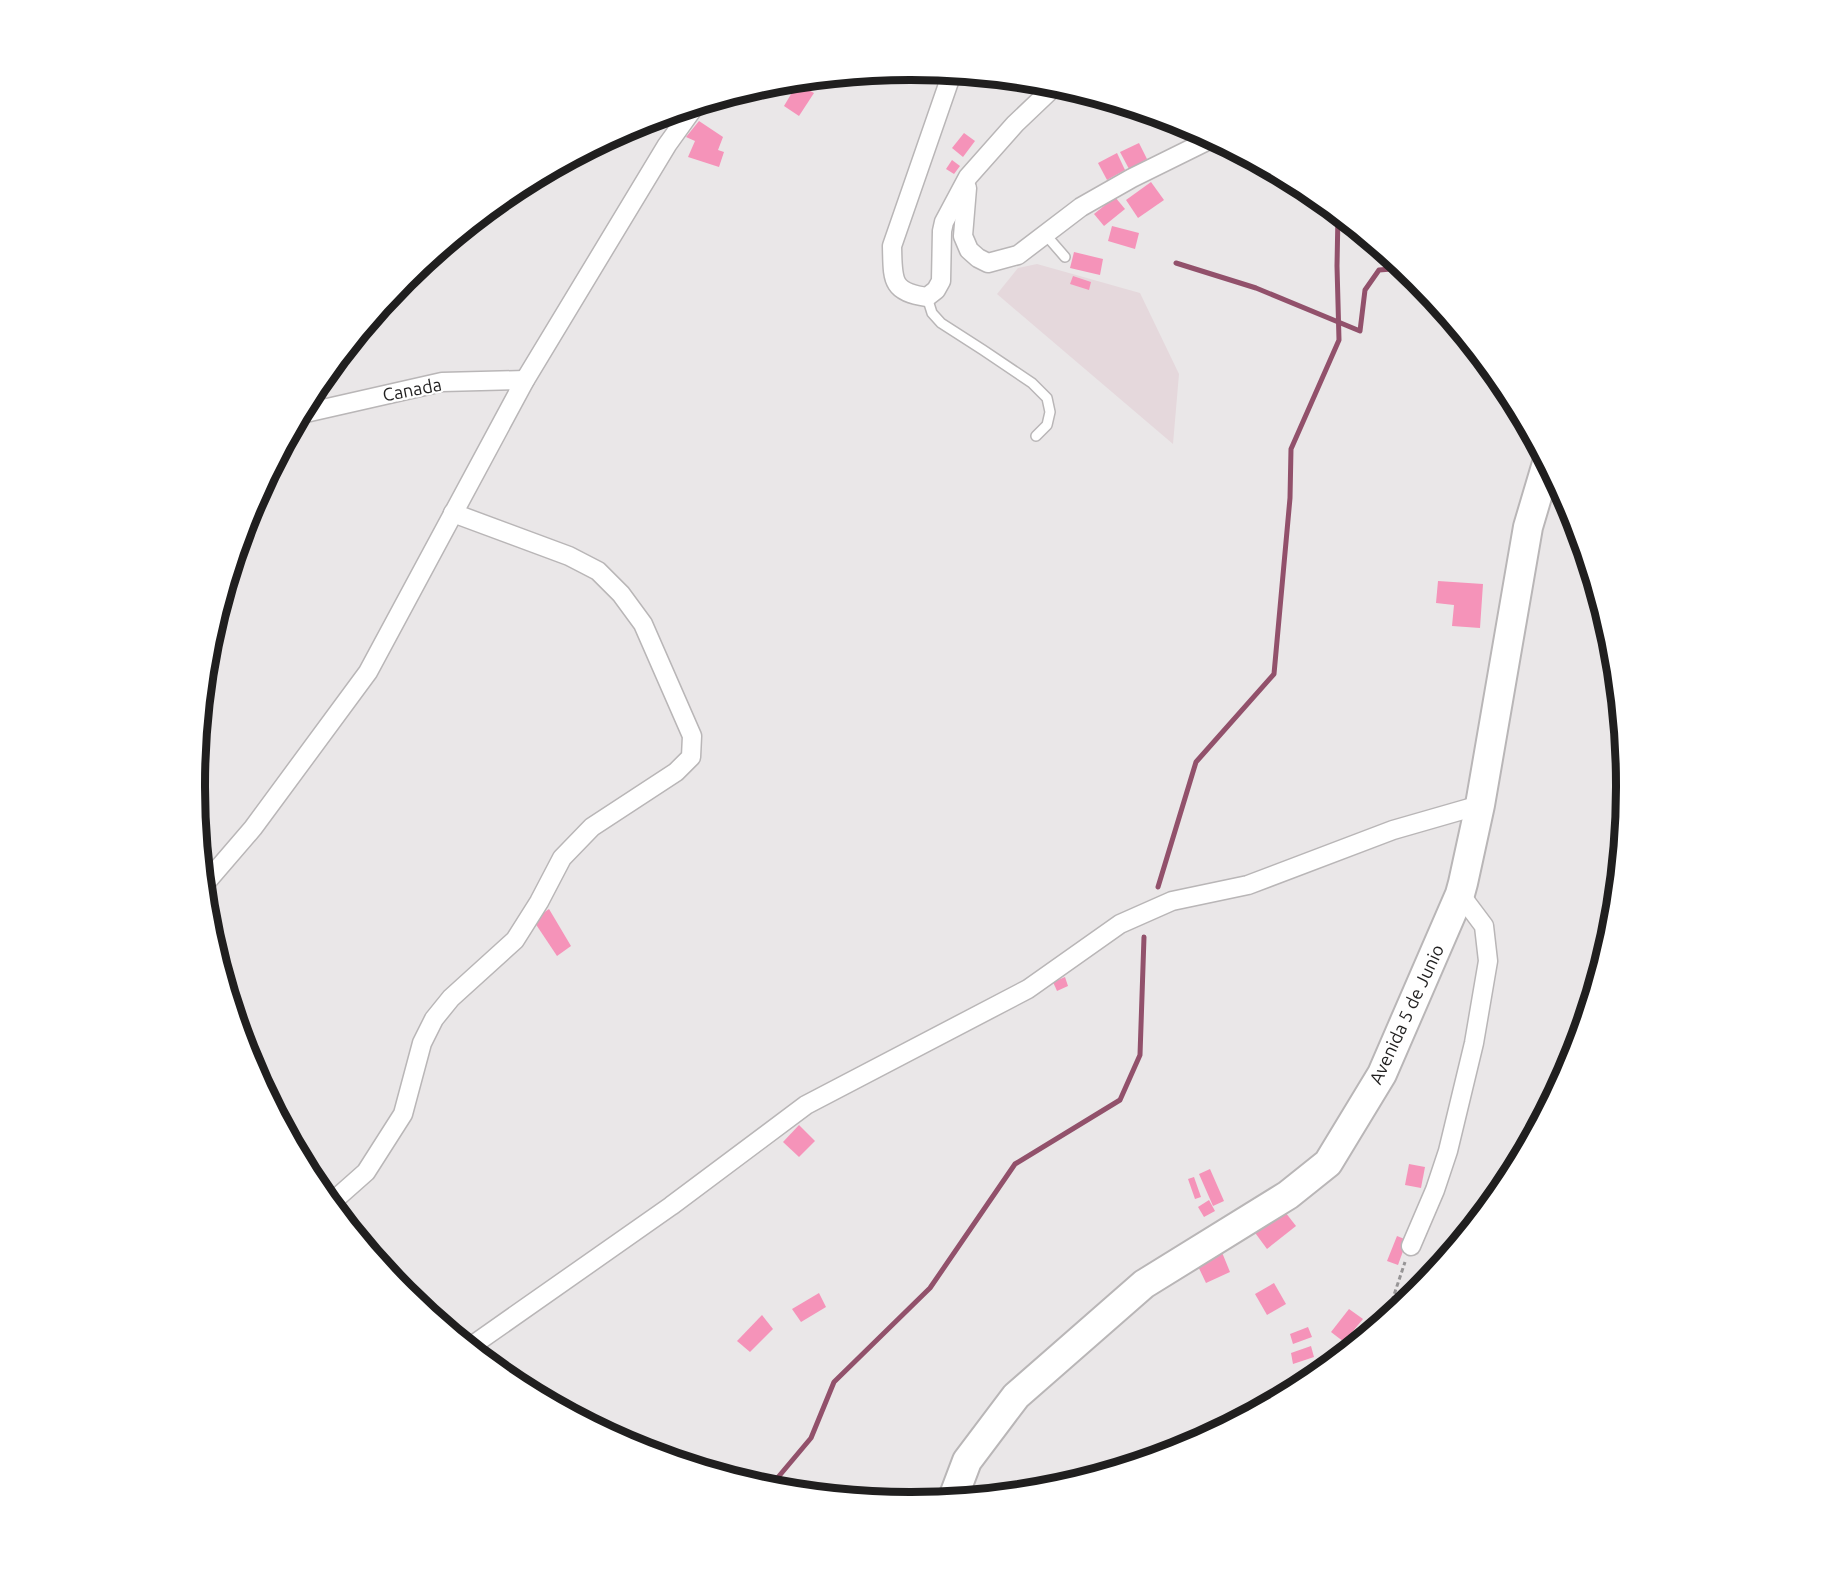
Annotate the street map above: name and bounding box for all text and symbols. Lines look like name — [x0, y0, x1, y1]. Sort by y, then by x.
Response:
street label: Canada — [381, 373, 443, 405]
street label: Avenida 5 de Junio — [1365, 941, 1447, 1087]

